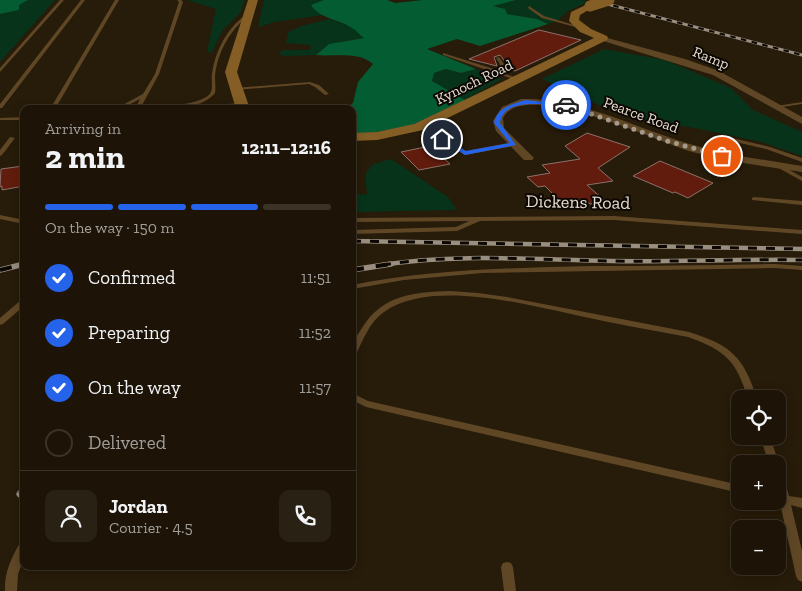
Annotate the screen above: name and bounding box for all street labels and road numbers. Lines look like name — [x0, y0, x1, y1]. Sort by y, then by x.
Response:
street label: Ramp — [690, 43, 732, 73]
street label: Kynoch Road — [432, 55, 516, 108]
street label: Pearce Road — [601, 93, 682, 137]
street label: Dickens Road — [526, 190, 631, 214]

